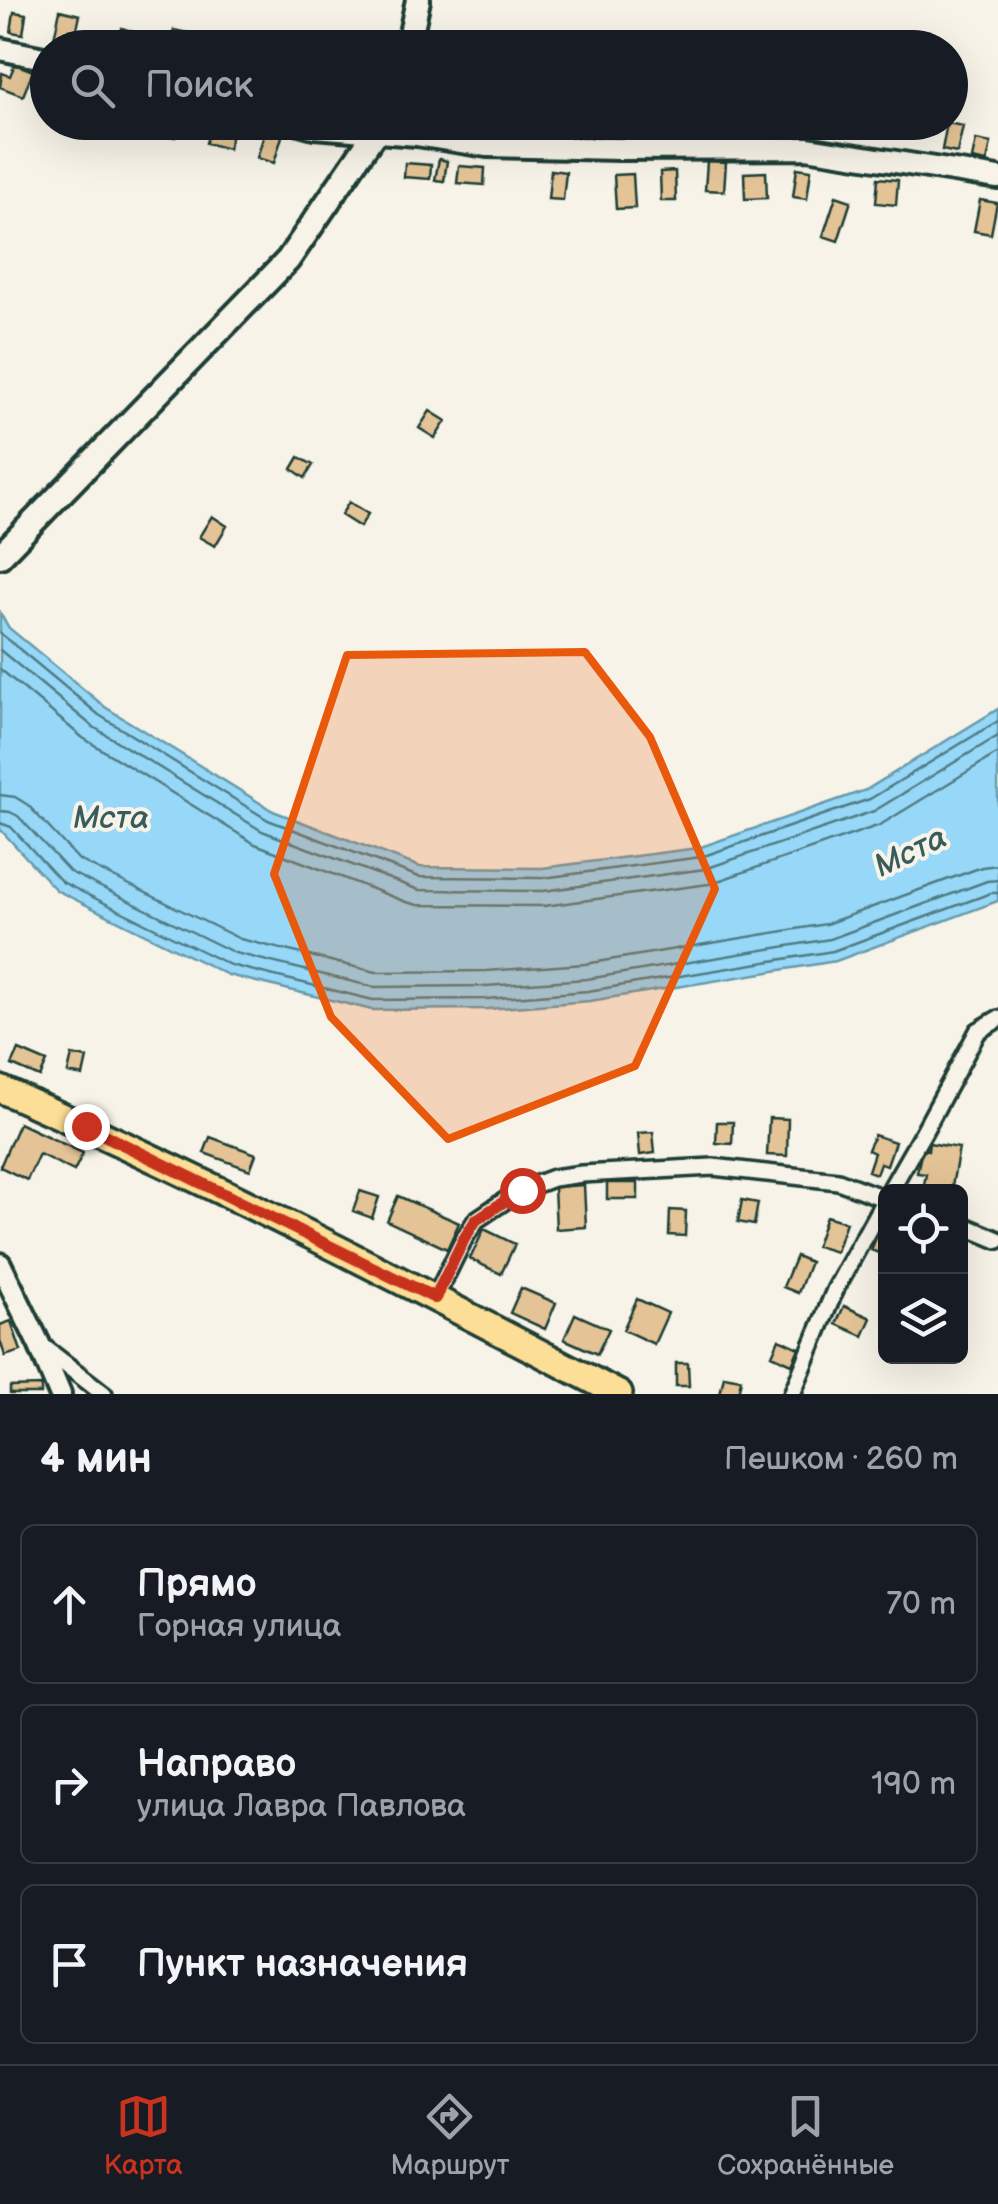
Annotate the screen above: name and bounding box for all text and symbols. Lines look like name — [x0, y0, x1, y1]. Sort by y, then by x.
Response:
search box — [30, 30, 968, 140]
icon: search — [65, 58, 120, 113]
text: Поиск — [145, 63, 253, 108]
water label: Мста — [73, 799, 149, 838]
water label: Мста — [868, 818, 953, 887]
route end — [64, 1104, 110, 1150]
route start — [500, 1168, 546, 1214]
map controls — [878, 1184, 968, 1364]
button: locate — [878, 1184, 968, 1274]
button: layers — [878, 1274, 968, 1364]
text: 4 мин — [40, 1434, 152, 1485]
text: Пешком · 260 m — [724, 1440, 958, 1479]
text: Прямо — [137, 1562, 256, 1607]
icon: ahead — [42, 1577, 97, 1632]
text: 70 m — [886, 1585, 956, 1624]
text: Горная улица — [137, 1607, 341, 1646]
text: Направо — [137, 1742, 296, 1787]
icon: right — [42, 1757, 97, 1812]
text: 190 m — [871, 1765, 956, 1804]
text: улица Лавра Павлова — [137, 1787, 466, 1826]
icon: arrive — [42, 1937, 97, 1992]
text: Пункт назначения — [137, 1942, 468, 1987]
tab: Карта — [104, 2089, 183, 2182]
tab: Маршрут — [390, 2089, 510, 2182]
tab: Сохранённые — [717, 2089, 894, 2182]

